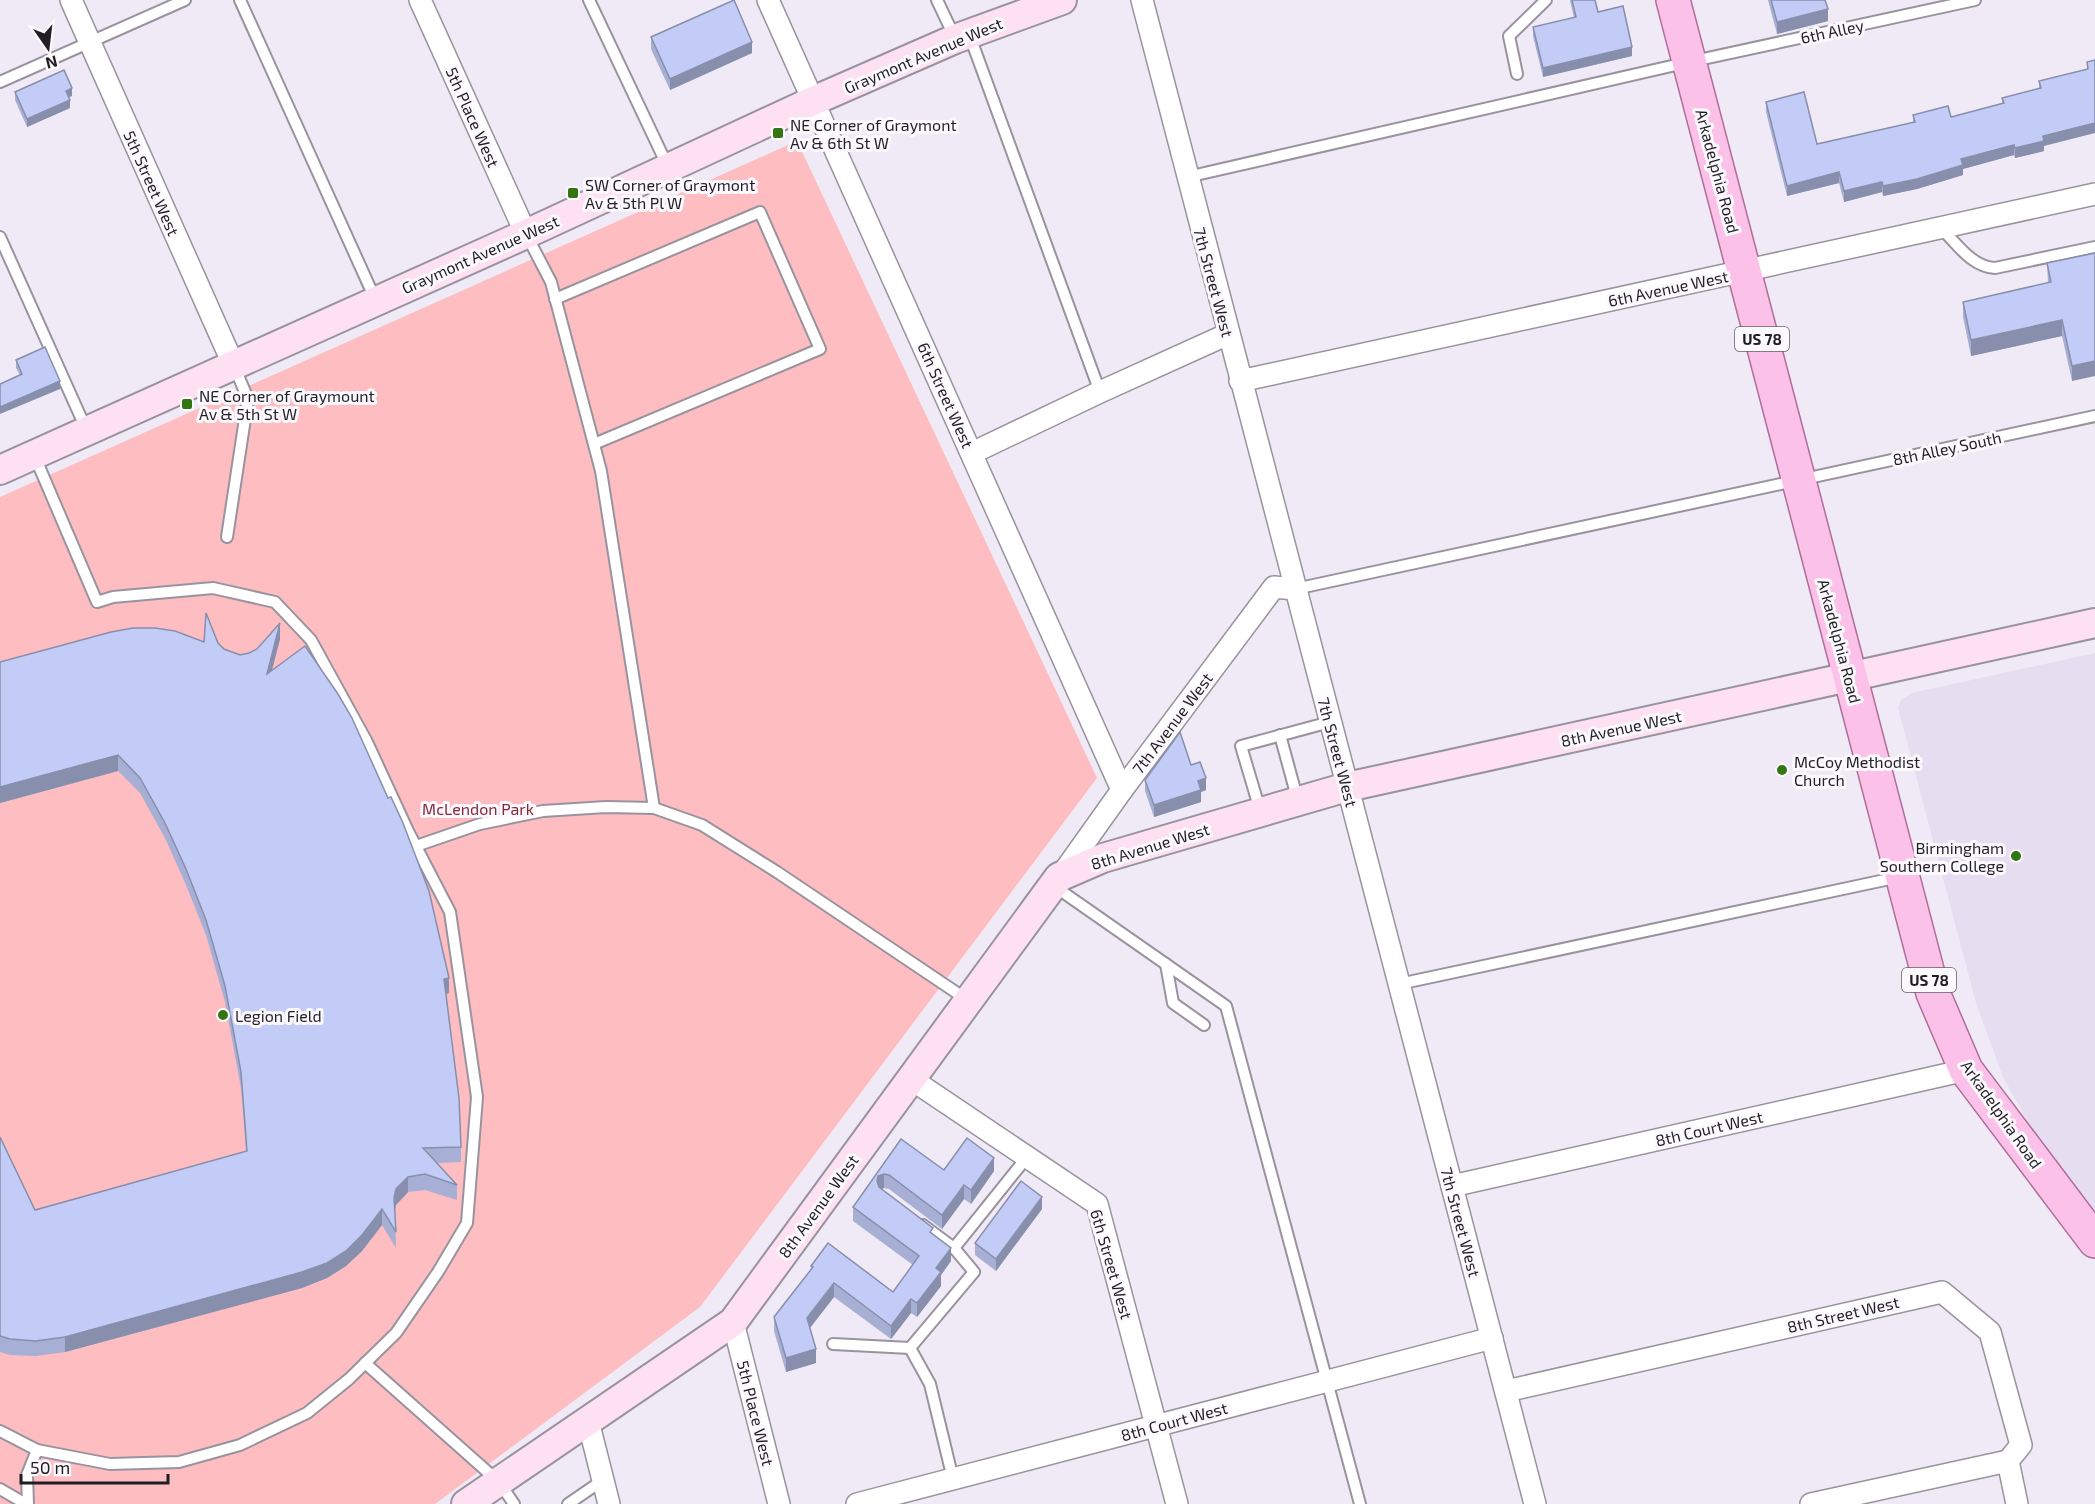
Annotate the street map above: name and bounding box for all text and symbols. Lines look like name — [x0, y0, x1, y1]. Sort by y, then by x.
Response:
street label: Graymont Avenue West — [841, 13, 1005, 97]
street label: 6th Alley — [1799, 15, 1866, 47]
north arrow — [18, 18, 78, 78]
text: N — [44, 52, 60, 74]
street label: 5th Place West — [442, 64, 504, 170]
street label: Arkadelphia Road — [1692, 107, 1744, 235]
place label: NE Corner of Graymont Av & 6th St W — [790, 115, 957, 152]
marker: NE Corner of Graymont Av & 6th St W — [771, 126, 785, 140]
street label: 5th Street West — [120, 127, 184, 239]
place label: SW Corner of Graymont Av & 5th Pl W — [585, 175, 755, 212]
marker: SW Corner of Graymont Av & 5th Pl W — [566, 186, 580, 200]
street label: Graymont Avenue West — [398, 211, 562, 297]
street label: 7th Street West — [1190, 225, 1238, 339]
street label: 6th Avenue West — [1606, 266, 1730, 310]
road number: US 78 — [1735, 327, 1789, 351]
street label: 6th Street West — [914, 339, 978, 451]
place label: NE Corner of Graymount Av & 5th St W — [199, 386, 375, 423]
marker: NE Corner of Graymount Av & 5th St W — [180, 397, 194, 411]
street label: 8th Alley South — [1891, 427, 2003, 469]
street label: Arkadelphia Road — [1814, 577, 1866, 705]
street label: 7th Avenue West — [1128, 669, 1216, 777]
street label: 7th Street West — [1314, 695, 1362, 809]
street label: 8th Avenue West — [1559, 706, 1683, 750]
place label: McCoy Methodist Church — [1794, 752, 1920, 789]
marker: McCoy Methodist Church — [1775, 763, 1789, 777]
park label: McLendon Park — [422, 799, 534, 818]
street label: 8th Avenue West — [1088, 819, 1212, 873]
place label: Birmingham Southern College — [1880, 838, 2004, 875]
marker: Birmingham Southern College — [2009, 849, 2023, 863]
road number: US 78 — [1902, 968, 1956, 992]
place label: Legion Field — [235, 1006, 322, 1025]
marker: Legion Field — [216, 1008, 230, 1022]
street label: Arkadelphia Road — [1958, 1056, 2046, 1172]
street label: 8th Court West — [1653, 1106, 1765, 1150]
street label: 8th Avenue West — [774, 1151, 862, 1261]
street label: 7th Street West — [1437, 1165, 1485, 1279]
street label: 6th Street West — [1087, 1207, 1137, 1321]
street label: 8th Street West — [1785, 1292, 1901, 1336]
street label: 5th Place West — [734, 1358, 778, 1468]
street label: 8th Court West — [1119, 1398, 1229, 1444]
scale bar — [21, 1447, 168, 1485]
text: 50 m — [30, 1456, 70, 1478]

